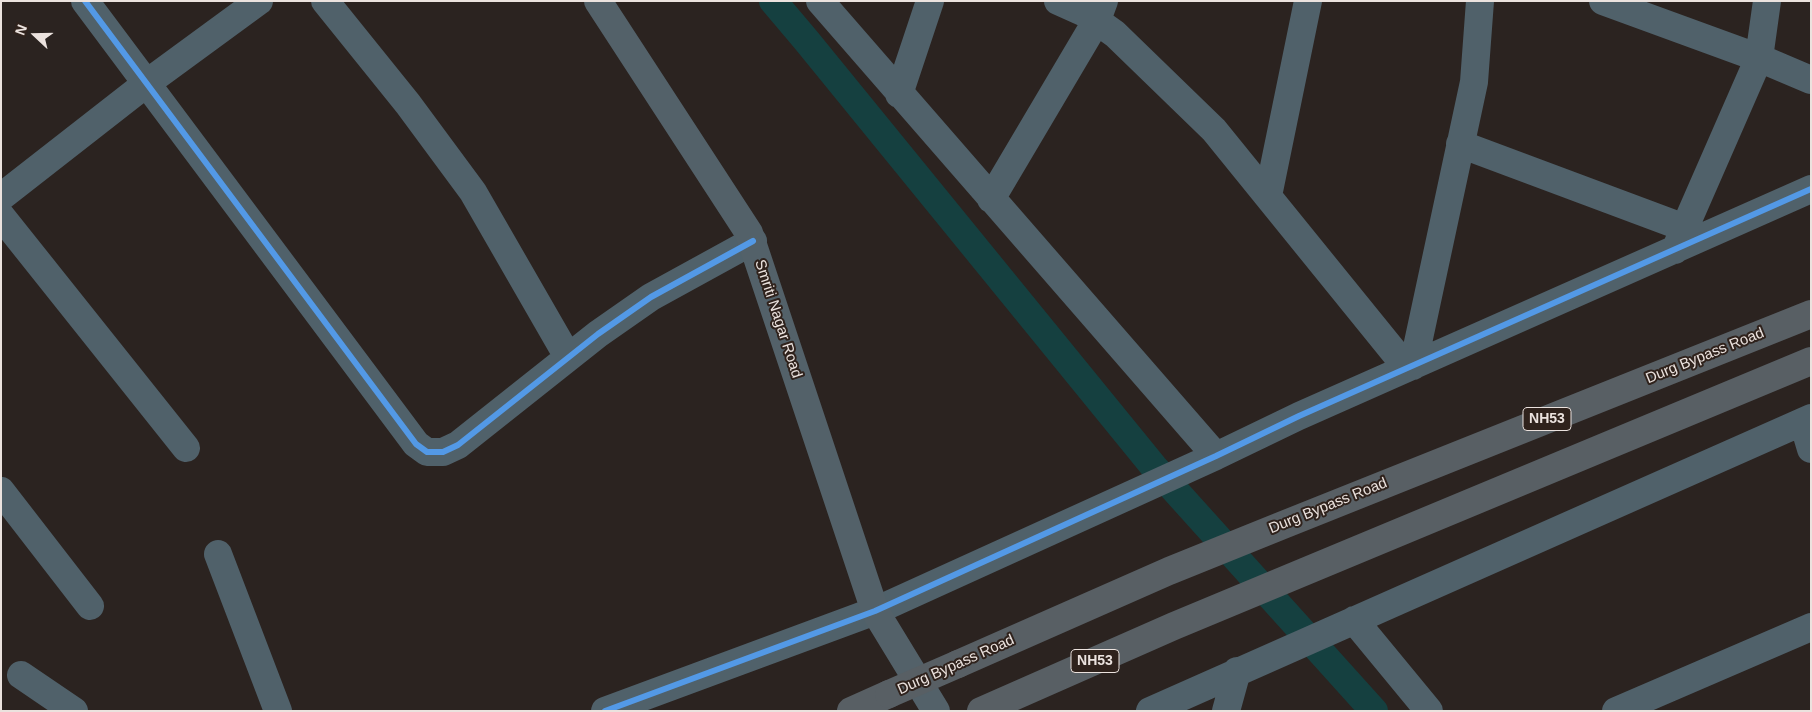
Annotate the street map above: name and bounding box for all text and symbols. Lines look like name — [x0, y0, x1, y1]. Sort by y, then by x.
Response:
north arrow — [10, 10, 60, 60]
text: N — [12, 22, 30, 37]
street label: Smriti Nagar Road — [750, 258, 806, 380]
street label: Durg Bypass Road — [1643, 324, 1767, 388]
road number: NH53 — [1523, 408, 1571, 430]
street label: Durg Bypass Road — [1266, 474, 1390, 538]
street label: Durg Bypass Road — [895, 631, 1017, 699]
road number: NH53 — [1071, 649, 1119, 672]

